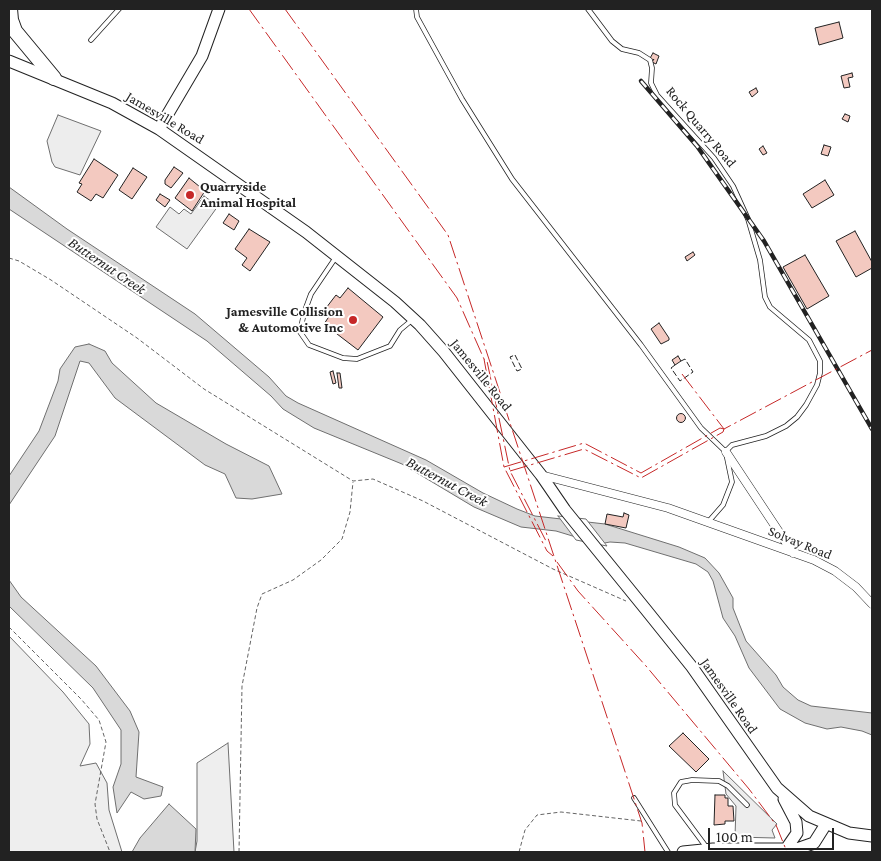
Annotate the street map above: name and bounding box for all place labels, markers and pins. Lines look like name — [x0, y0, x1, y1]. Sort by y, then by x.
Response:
place label: Quarryside Animal Hospital — [200, 179, 296, 212]
marker: Quarryside Animal Hospital — [184, 189, 196, 201]
place label: Jamesville Collision & Automotive Inc — [226, 304, 343, 336]
marker: Jamesville Collision & Automotive Inc — [347, 314, 359, 326]

